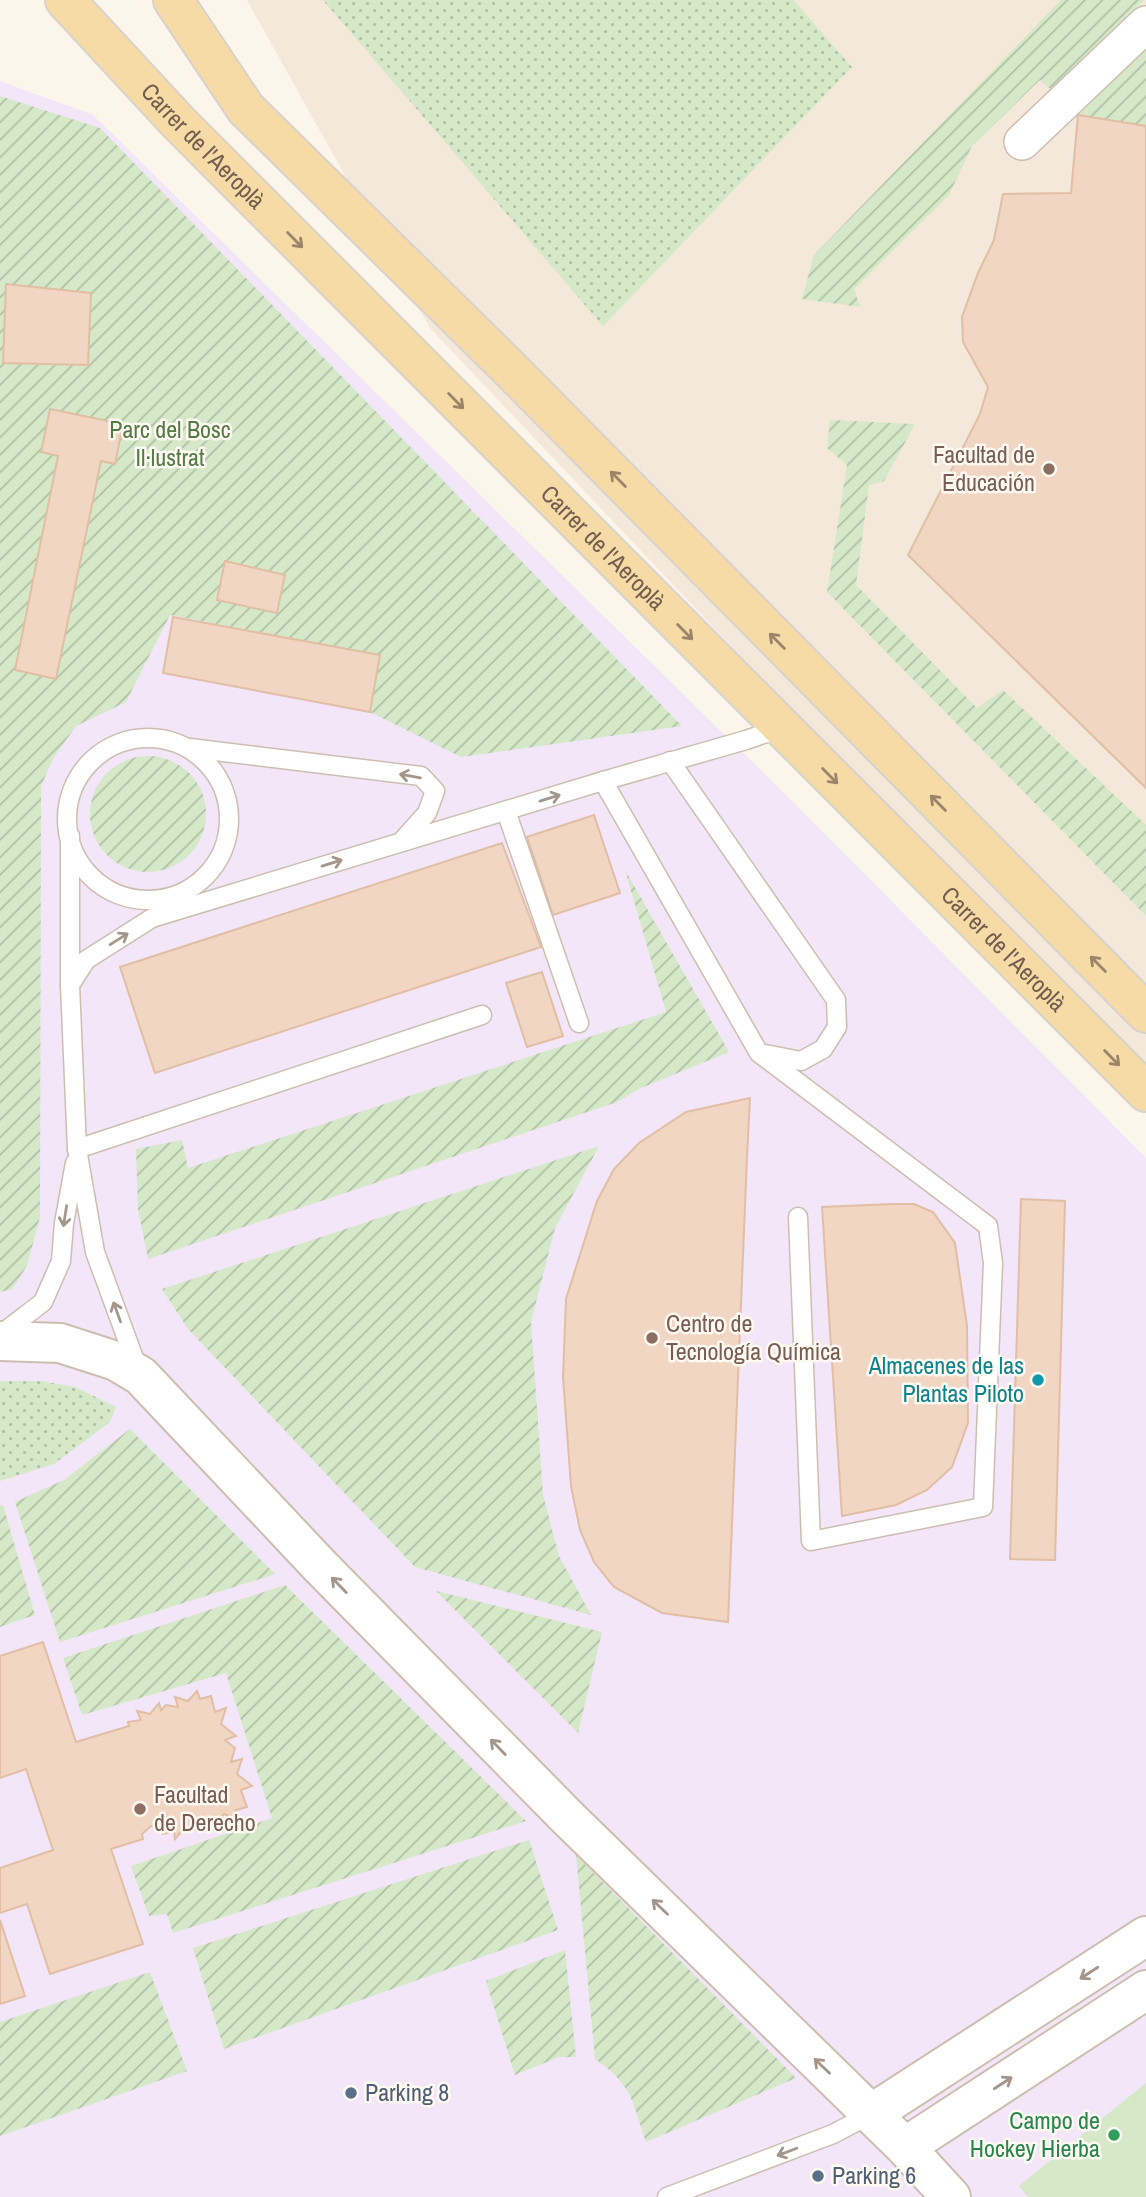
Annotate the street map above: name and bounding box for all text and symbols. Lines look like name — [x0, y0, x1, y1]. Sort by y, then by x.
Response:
street label: Carrer de l'Aeroplà — [135, 75, 273, 215]
one-way arrow — [287, 231, 304, 248]
one-way arrow — [447, 392, 464, 409]
park label: Parc del Bosc Il·lustrat — [109, 413, 231, 473]
place label: Facultad de Educación — [933, 438, 1035, 498]
marker: Facultad de Educación — [1041, 461, 1057, 477]
one-way arrow — [609, 471, 626, 488]
street label: Carrer de l'Aeroplà — [534, 478, 673, 617]
one-way arrow — [677, 623, 694, 640]
one-way arrow — [769, 633, 786, 650]
one-way arrow — [821, 767, 838, 784]
one-way arrow — [400, 769, 422, 782]
one-way arrow — [538, 790, 560, 803]
one-way arrow — [929, 795, 946, 812]
one-way arrow — [320, 856, 342, 868]
street label: Carrer de l'Aeroplà — [935, 879, 1074, 1018]
one-way arrow — [108, 932, 128, 946]
one-way arrow — [1090, 956, 1107, 973]
one-way arrow — [1103, 1049, 1120, 1066]
one-way arrow — [58, 1204, 71, 1227]
one-way arrow — [110, 1302, 122, 1324]
place label: Centro de Tecnología Química — [666, 1307, 841, 1367]
marker: Centro de Tecnología Química — [644, 1330, 660, 1346]
place label: Almacenes de las Plantas Piloto — [868, 1349, 1024, 1409]
marker: Almacenes de las Plantas Piloto — [1030, 1372, 1046, 1388]
one-way arrow — [330, 1576, 347, 1593]
one-way arrow — [490, 1739, 507, 1756]
place label: Facultad de Derecho — [154, 1778, 256, 1838]
marker: Facultad de Derecho — [132, 1801, 148, 1817]
one-way arrow — [651, 1899, 668, 1916]
one-way arrow — [1080, 1966, 1099, 1981]
one-way arrow — [814, 2058, 831, 2075]
place label: Parking 8 — [365, 2076, 449, 2108]
one-way arrow — [993, 2076, 1012, 2090]
marker: Parking 8 — [343, 2085, 359, 2101]
place label: Campo de Hockey Hierba — [970, 2104, 1100, 2164]
marker: Campo de Hockey Hierba — [1106, 2127, 1122, 2143]
one-way arrow — [777, 2147, 798, 2159]
place label: Parking 6 — [832, 2159, 916, 2191]
marker: Parking 6 — [810, 2168, 826, 2184]

